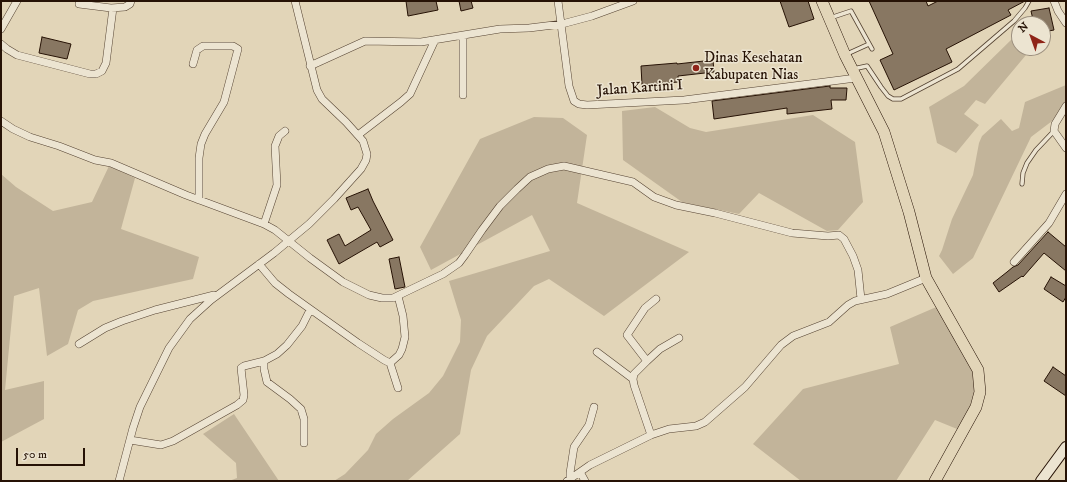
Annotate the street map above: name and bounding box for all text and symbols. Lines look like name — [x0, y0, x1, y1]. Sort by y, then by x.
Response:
north arrow — [1011, 16, 1051, 56]
text: N — [1016, 19, 1032, 36]
place label: Dinas Kesehatan Kabupaten Nias — [704, 50, 803, 85]
marker: Dinas Kesehatan Kabupaten Nias — [691, 63, 701, 73]
street label: Jalan Kartini I — [596, 77, 684, 101]
scale bar — [18, 440, 87, 466]
text: 50 m — [23, 447, 47, 462]

